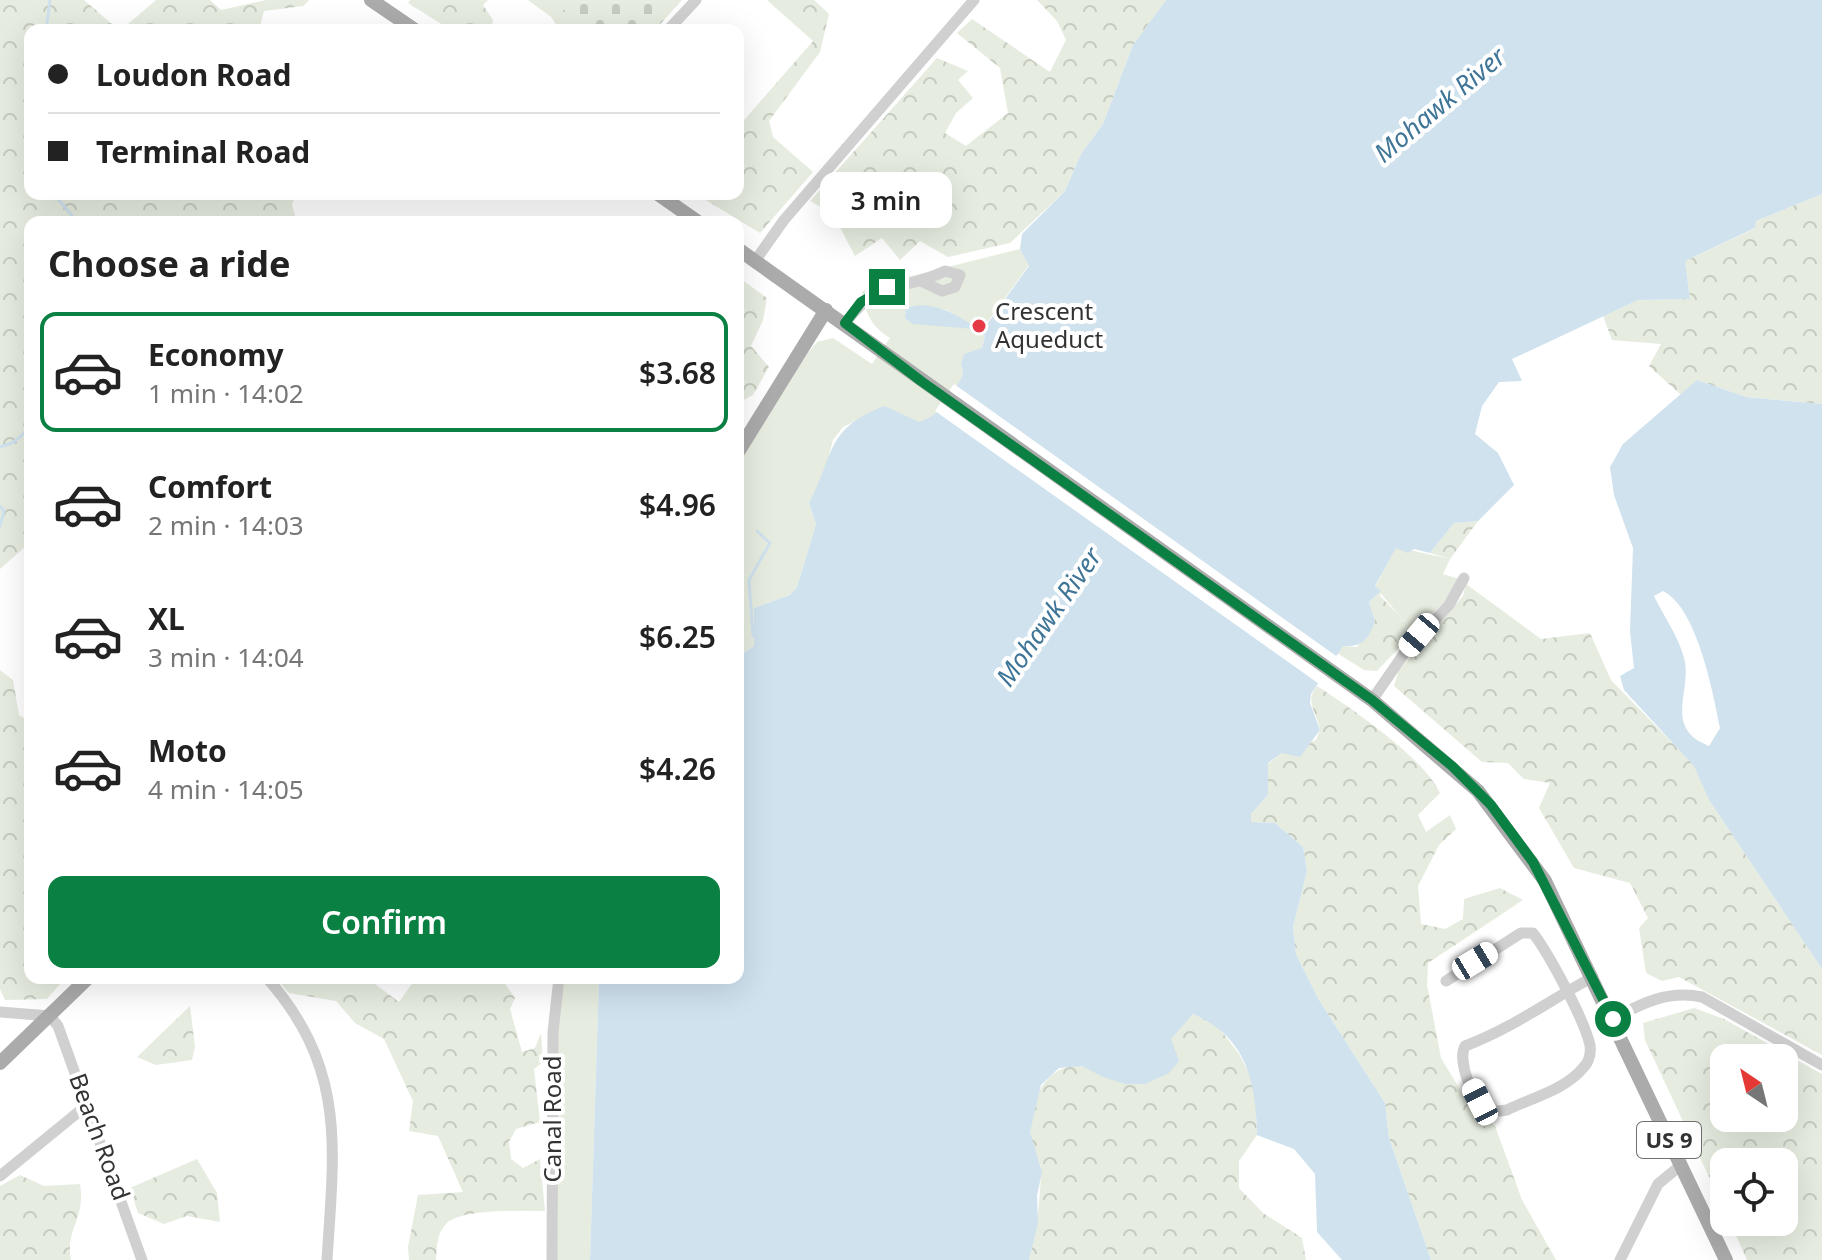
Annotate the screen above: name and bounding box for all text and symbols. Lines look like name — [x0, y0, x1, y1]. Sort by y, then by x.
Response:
water label: Mohawk River — [1366, 37, 1514, 170]
text: Loudon Road — [96, 54, 291, 95]
text: Terminal Road — [96, 131, 310, 172]
callout: 3 min — [821, 171, 953, 227]
text: 3 min — [851, 182, 921, 218]
text: Choose a ride — [48, 239, 290, 288]
route end — [869, 269, 905, 305]
place label: Crescent Aqueduct — [995, 294, 1104, 355]
marker: Crescent Aqueduct — [970, 317, 988, 335]
text: Economy — [148, 334, 284, 375]
icon: car — [52, 336, 124, 408]
text: $3.68 — [639, 352, 716, 393]
text: 1 min · 14:02 — [148, 375, 304, 411]
text: Comfort — [148, 466, 272, 507]
icon: car — [52, 468, 124, 540]
text: $4.96 — [639, 484, 716, 525]
text: 2 min · 14:03 — [148, 507, 304, 543]
water label: Mohawk River — [987, 538, 1110, 693]
text: XL — [148, 598, 185, 639]
icon: car — [52, 600, 124, 672]
car — [1394, 609, 1444, 661]
text: $6.25 — [639, 616, 716, 657]
text: 3 min · 14:04 — [148, 639, 304, 675]
text: Moto — [148, 730, 227, 771]
icon: car — [52, 732, 124, 804]
text: $4.26 — [639, 748, 716, 789]
text: 4 min · 14:05 — [148, 771, 304, 807]
button: Confirm — [48, 876, 720, 968]
car — [1448, 938, 1502, 984]
route start — [1595, 1001, 1631, 1037]
north arrow — [1710, 1044, 1798, 1132]
map controls — [1710, 1044, 1798, 1236]
street label: Canal Road — [535, 1055, 568, 1183]
street label: Beach Road — [62, 1068, 139, 1205]
car — [1458, 1075, 1502, 1129]
road number: US 9 — [1637, 1122, 1701, 1158]
button: locate — [1710, 1148, 1798, 1236]

